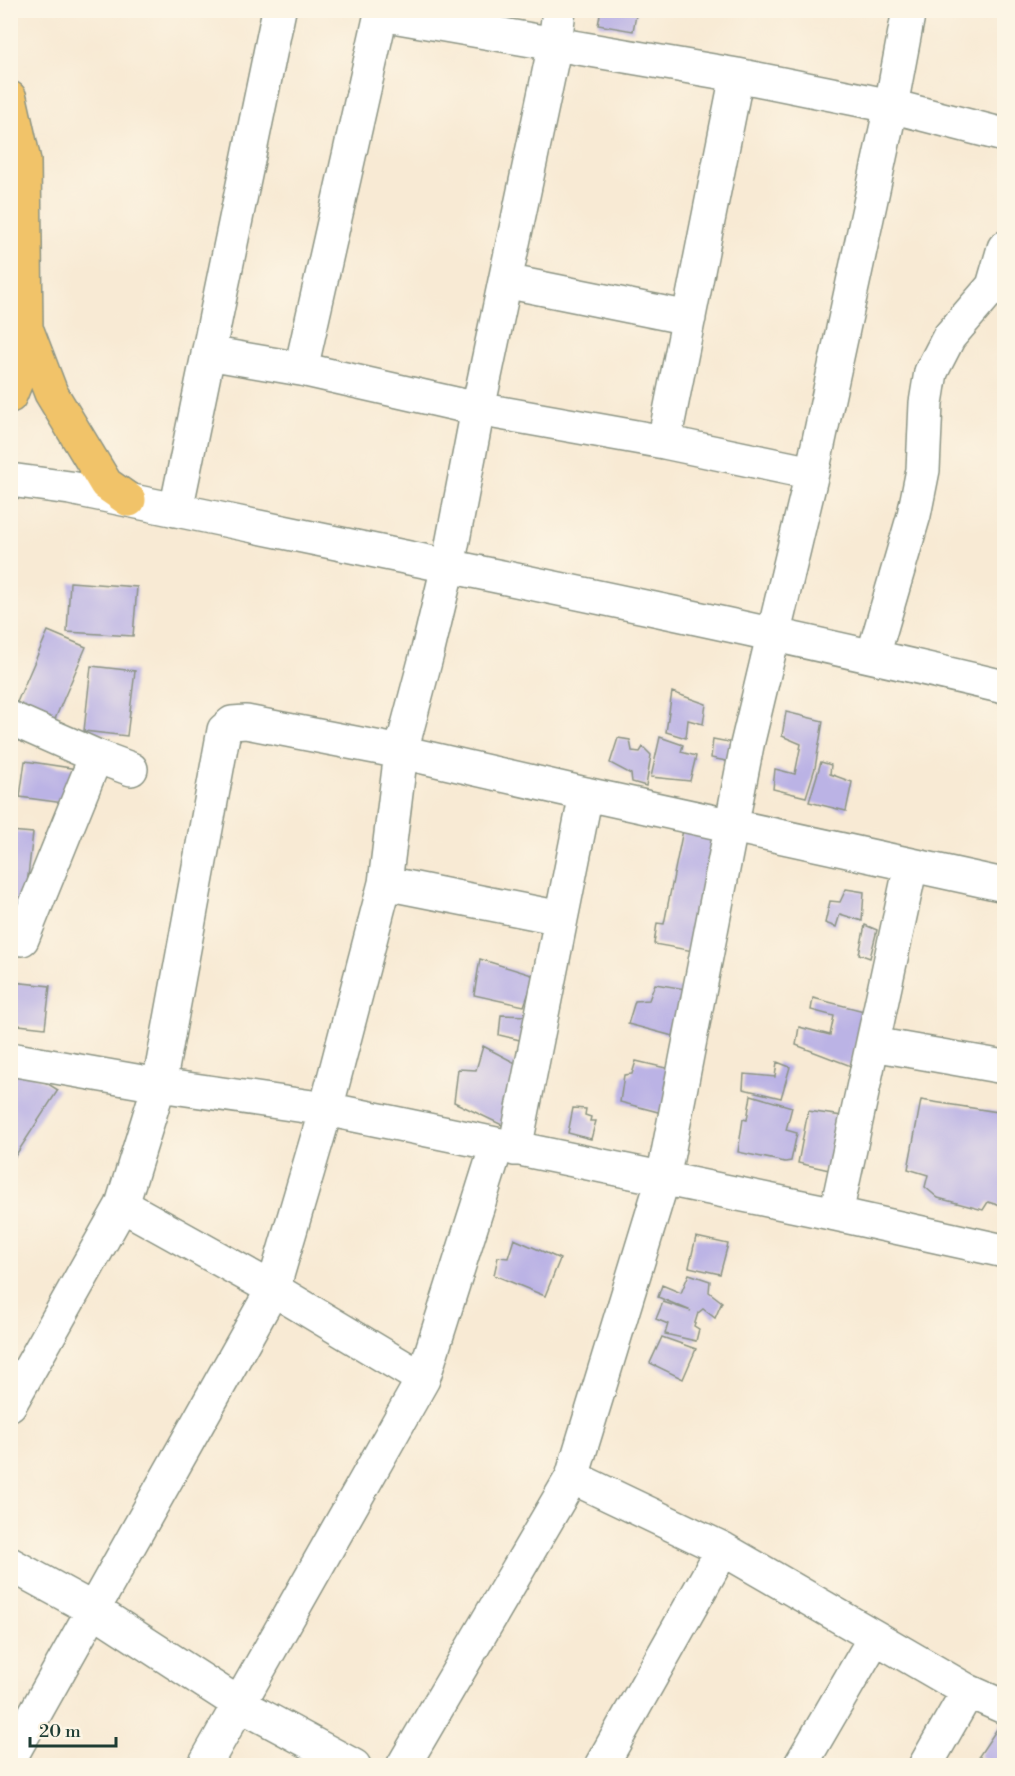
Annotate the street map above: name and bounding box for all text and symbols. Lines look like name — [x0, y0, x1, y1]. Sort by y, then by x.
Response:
scale bar — [30, 1710, 116, 1748]
text: 20 m — [39, 1720, 81, 1743]

